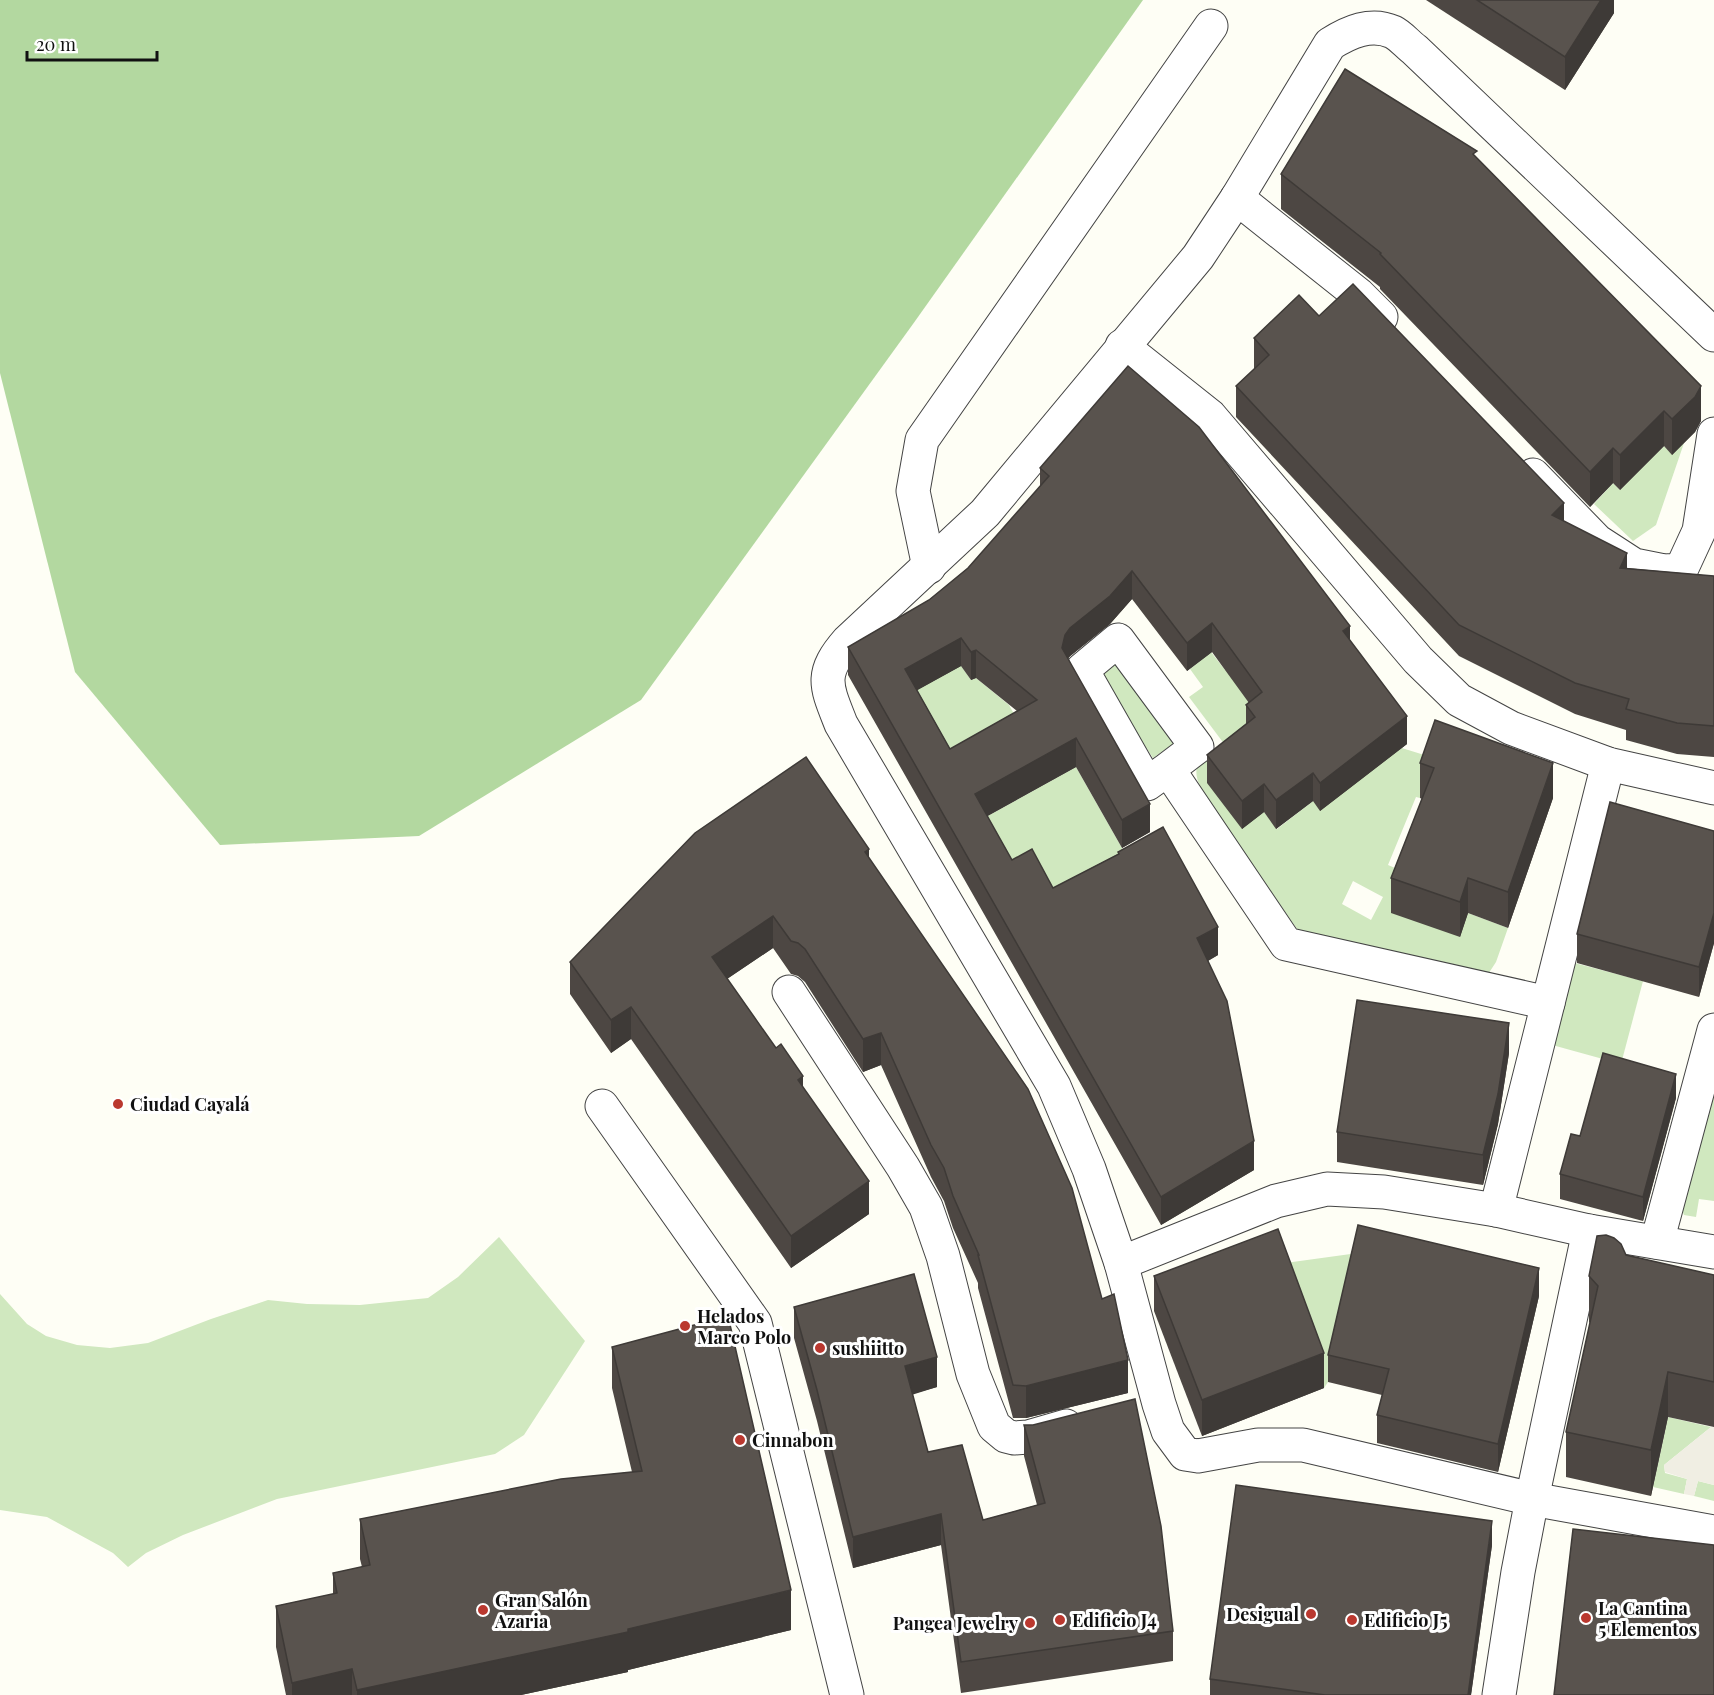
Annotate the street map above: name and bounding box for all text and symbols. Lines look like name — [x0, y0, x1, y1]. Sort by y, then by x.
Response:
scale bar — [27, 24, 158, 62]
text: 20 m — [36, 32, 76, 56]
place label: Ciudad Cayalá — [130, 1092, 250, 1116]
marker: Ciudad Cayalá — [111, 1097, 125, 1111]
place label: Helados Marco Polo — [697, 1304, 791, 1349]
marker: Helados Marco Polo — [678, 1319, 692, 1333]
place label: sushiitto — [832, 1336, 904, 1360]
marker: sushiitto — [813, 1341, 827, 1355]
place label: Cinnabon — [752, 1428, 834, 1452]
marker: Cinnabon — [733, 1433, 747, 1447]
place label: Gran Salón Azaria — [494, 1588, 588, 1633]
place label: La Cantina 5 Elementos — [1598, 1596, 1697, 1641]
place label: Desigual — [1226, 1602, 1299, 1626]
marker: Gran Salón Azaria — [476, 1603, 490, 1617]
marker: Desigual — [1304, 1607, 1318, 1621]
place label: Edificio J4 — [1072, 1608, 1157, 1632]
place label: Edificio J5 — [1364, 1608, 1447, 1632]
place label: Pangea Jewelry — [893, 1611, 1019, 1635]
marker: La Cantina 5 Elementos — [1579, 1611, 1593, 1625]
marker: Edificio J4 — [1053, 1613, 1067, 1627]
marker: Edificio J5 — [1345, 1613, 1359, 1627]
marker: Pangea Jewelry — [1023, 1616, 1037, 1630]

